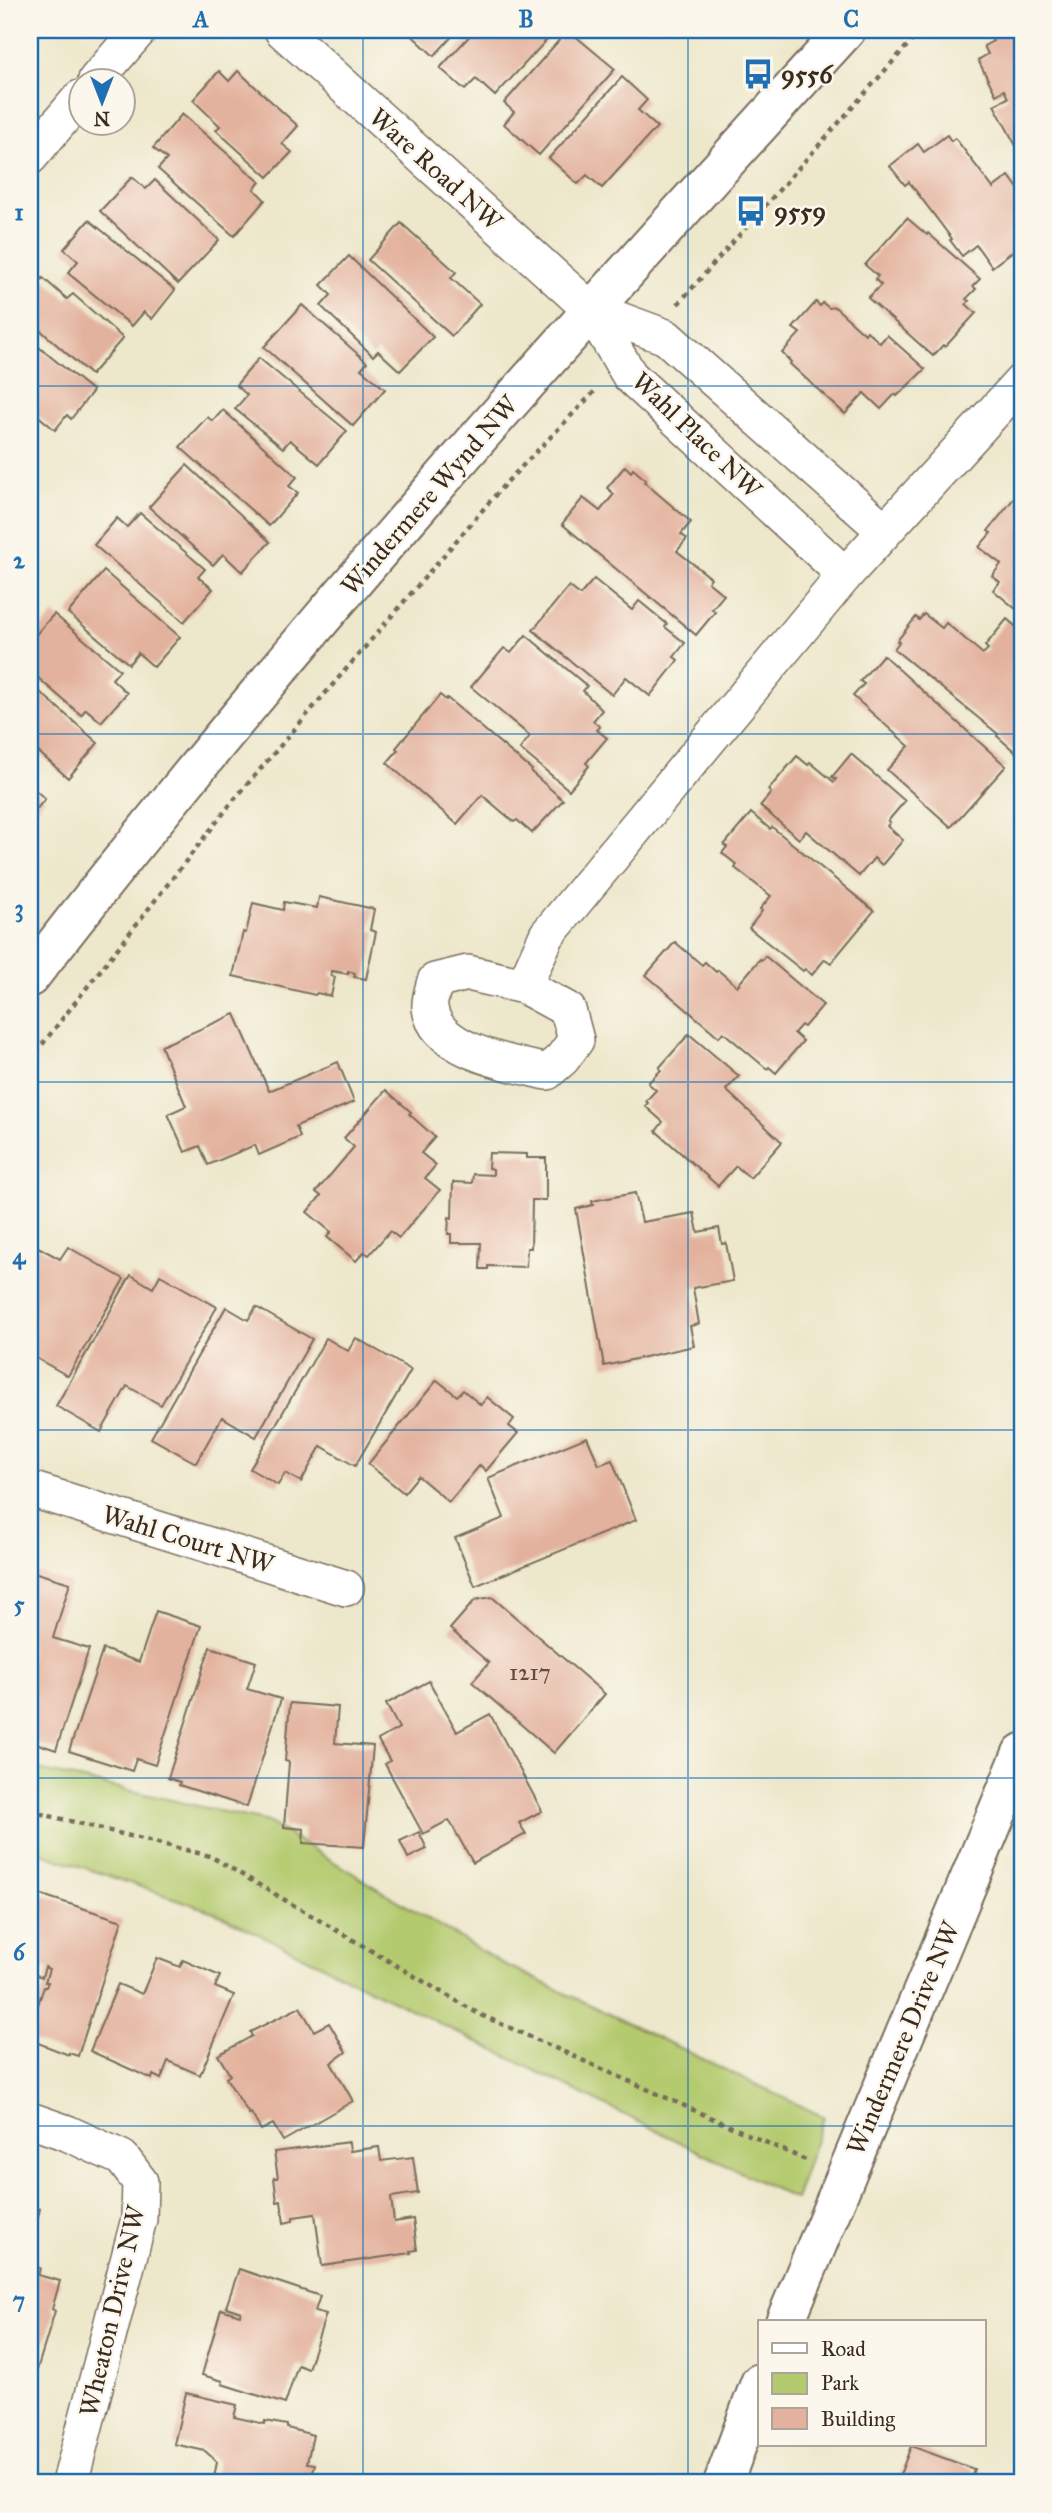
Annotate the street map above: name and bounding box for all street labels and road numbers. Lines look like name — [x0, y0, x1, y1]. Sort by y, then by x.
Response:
street label: Ware Road NW — [363, 101, 510, 238]
street label: Wahl Place NW — [625, 365, 770, 506]
street label: Windermere Wynd NW — [334, 388, 525, 601]
street label: Wahl Court NW — [98, 1498, 279, 1581]
street label: Windermere Drive NW — [839, 1915, 967, 2160]
street label: Wheaton Drive NW — [72, 2201, 152, 2420]

